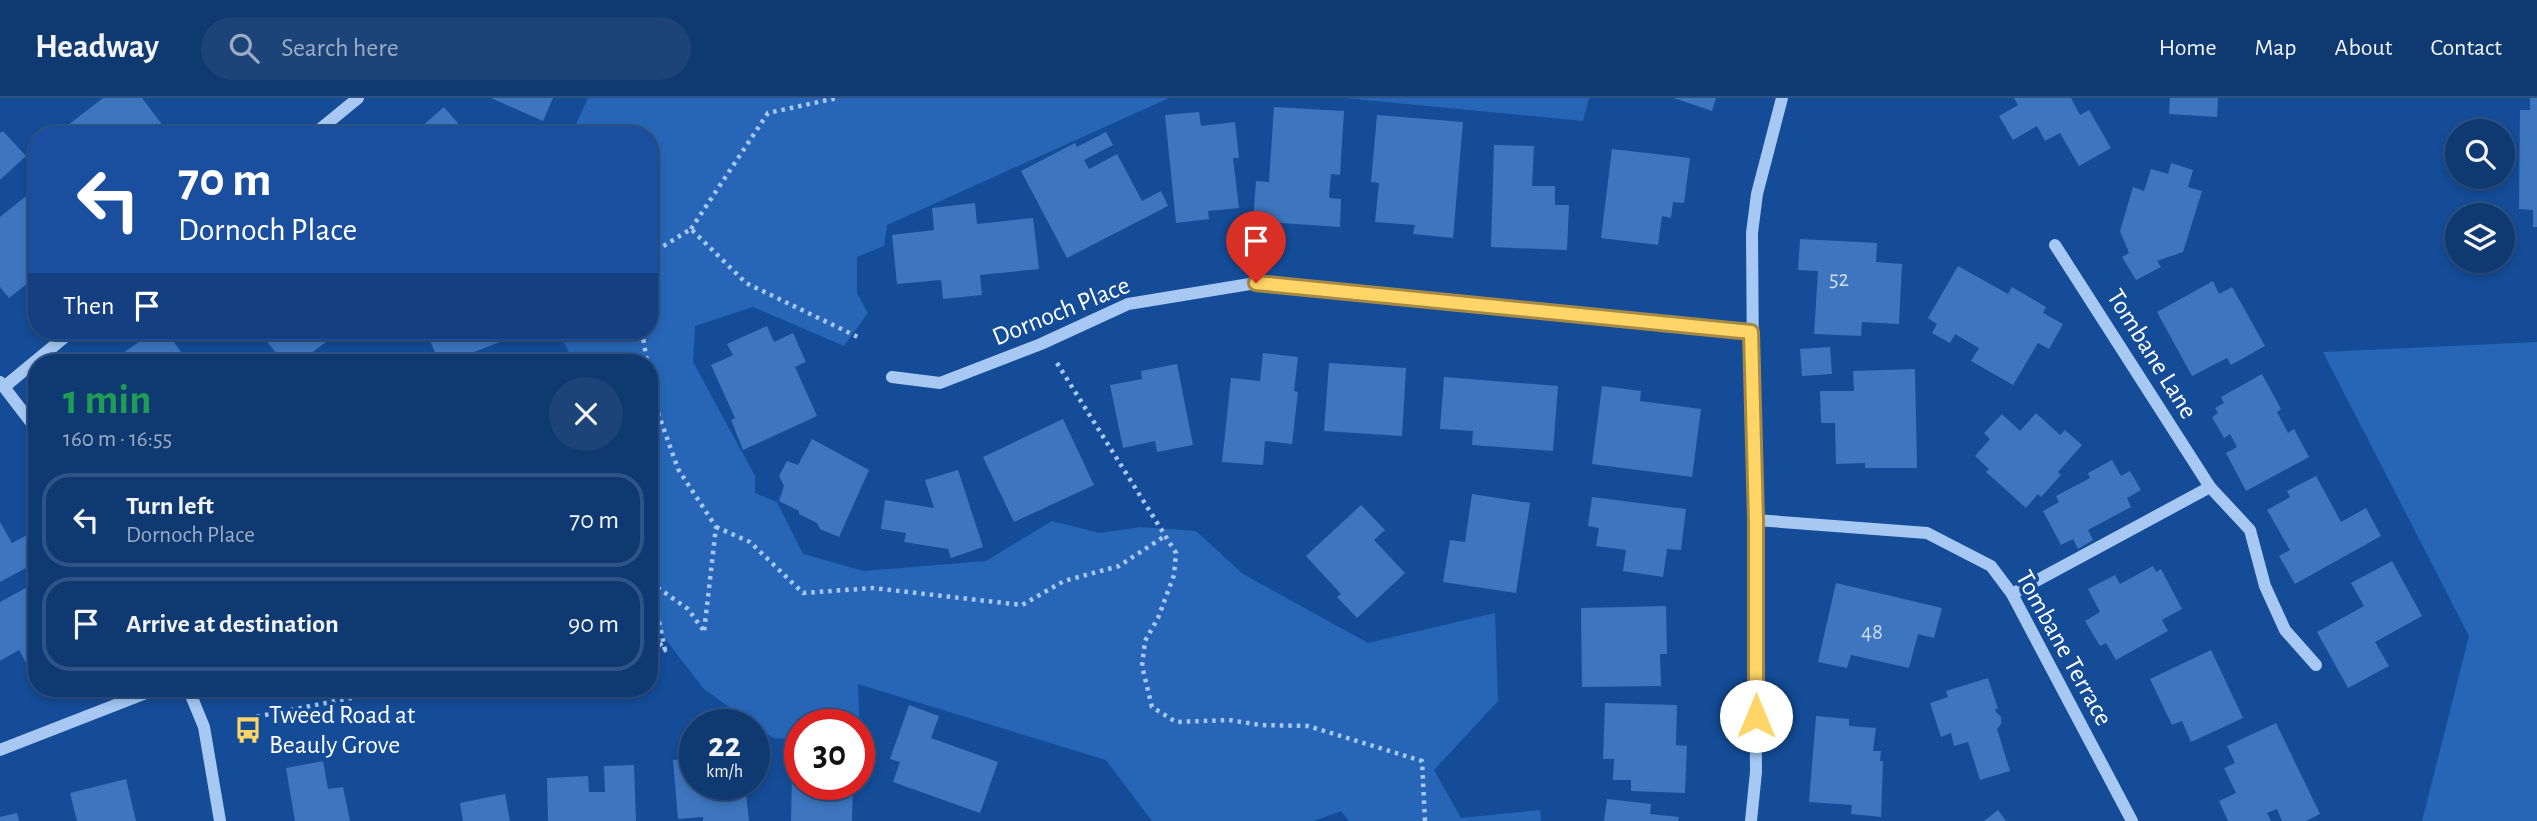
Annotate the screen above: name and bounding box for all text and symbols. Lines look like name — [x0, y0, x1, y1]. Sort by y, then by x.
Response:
search box — [201, 17, 691, 80]
icon: search — [225, 29, 263, 67]
text: Headway — [35, 31, 159, 64]
text: Search here — [281, 35, 399, 61]
text: Home — [2159, 36, 2217, 60]
text: Map — [2255, 36, 2297, 60]
text: About — [2335, 36, 2392, 60]
text: Contact — [2430, 36, 2502, 60]
map controls — [2445, 119, 2515, 273]
button: search — [2445, 119, 2515, 189]
icon: left — [63, 154, 154, 245]
text: 70 m — [178, 156, 272, 205]
button: layers — [2445, 203, 2515, 273]
pin — [1226, 211, 1286, 283]
text: Dornoch Place — [178, 214, 357, 246]
icon: arrive — [1237, 222, 1275, 260]
house number: 52 — [1829, 268, 1849, 291]
street label: Dornoch Place — [989, 272, 1133, 350]
street label: Tombane Lane — [2102, 285, 2202, 423]
icon: arrive — [128, 287, 166, 325]
text: Then — [63, 293, 114, 319]
button: close — [549, 377, 623, 451]
text: 1 min — [63, 379, 152, 421]
text: 160 m · 16:55 — [63, 428, 172, 451]
text: Turn left — [126, 493, 214, 519]
icon: left — [67, 501, 105, 539]
text: 70 m — [569, 507, 619, 533]
text: Dornoch Place — [126, 524, 255, 547]
street label: Tombane Terrace — [2011, 566, 2117, 730]
icon: arrive — [67, 605, 105, 643]
text: Arrive at destination — [126, 611, 339, 637]
text: 90 m — [568, 611, 619, 637]
house number: 48 — [1861, 621, 1883, 644]
position arrow — [1719, 679, 1793, 753]
place label: Tweed Road at Beauly Grove — [269, 702, 415, 758]
speed limit sign: 30 — [784, 709, 875, 800]
bus stop icon: Tweed Road at Beauly Grove — [233, 715, 263, 745]
text: 22 — [708, 728, 741, 763]
text: km/h — [706, 763, 743, 781]

